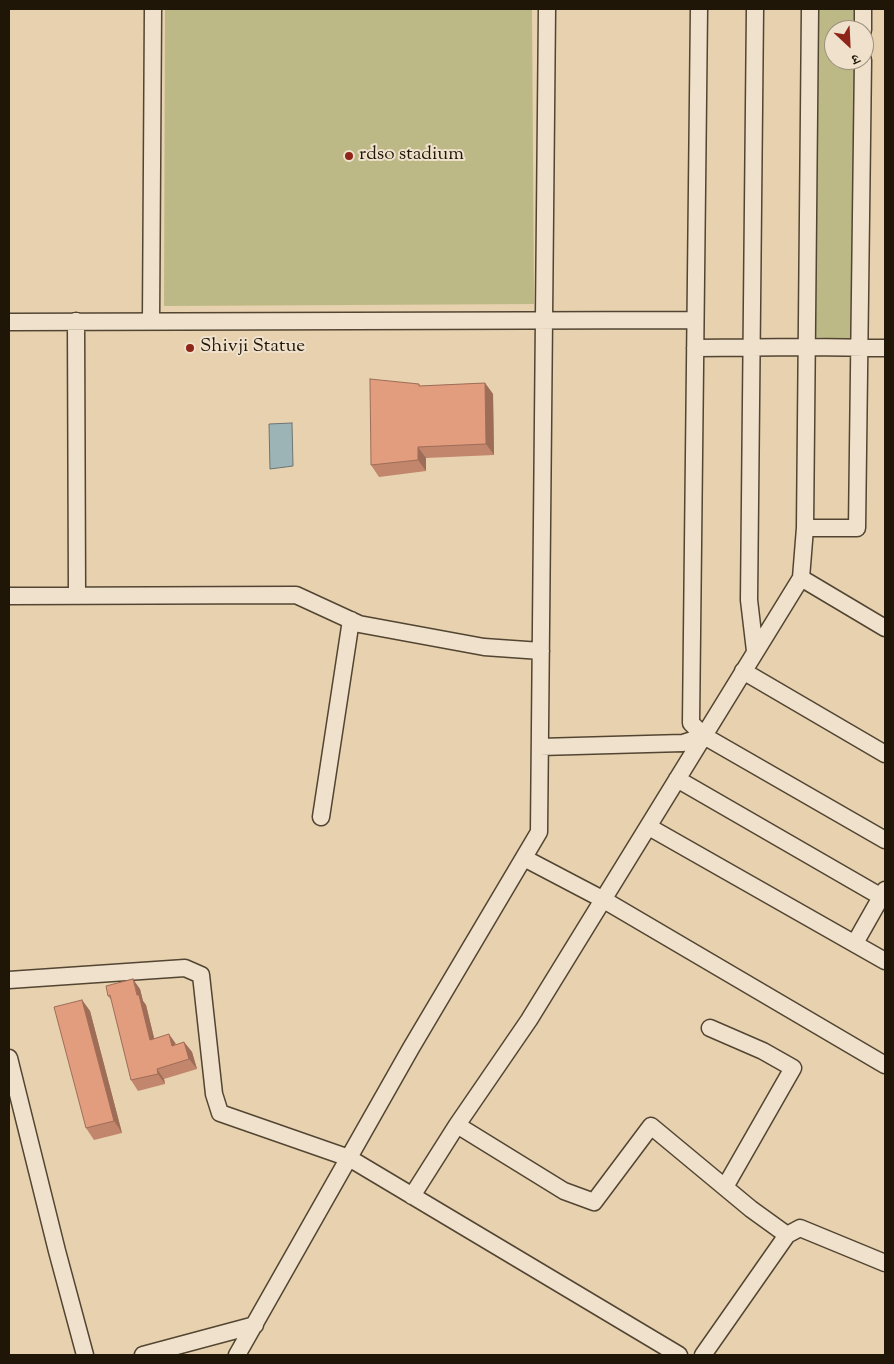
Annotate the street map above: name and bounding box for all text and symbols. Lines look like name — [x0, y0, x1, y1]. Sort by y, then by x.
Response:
north arrow — [824, 20, 874, 70]
text: उ — [847, 47, 862, 68]
place label: rdso stadium — [359, 145, 464, 167]
marker: rdso stadium — [343, 150, 355, 162]
place label: Shivji Statue — [200, 337, 305, 359]
marker: Shivji Statue — [184, 342, 196, 354]

